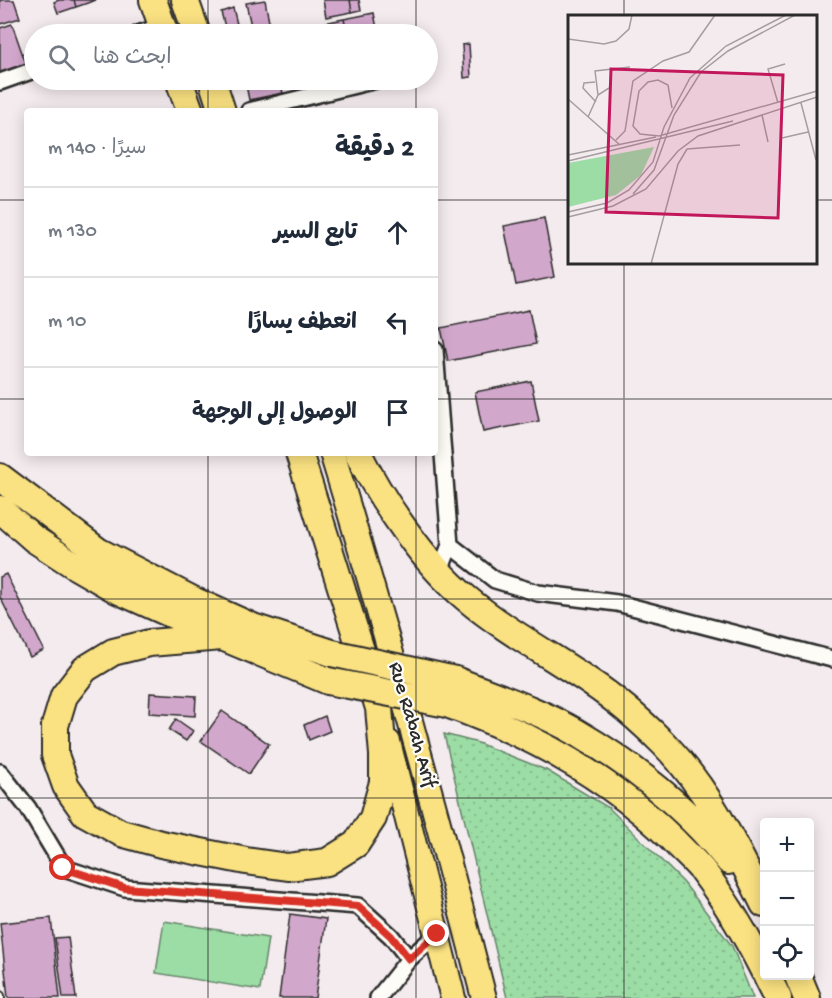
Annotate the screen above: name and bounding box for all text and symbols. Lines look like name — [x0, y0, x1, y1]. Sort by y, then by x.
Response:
inset map — [568, 15, 817, 264]
search box — [24, 24, 438, 90]
icon: search — [45, 41, 78, 74]
text: ابحث هنا — [93, 46, 172, 72]
text: 2 دقيقة — [335, 135, 414, 166]
text: سيرًا · 140 m — [48, 138, 146, 161]
icon: ahead — [381, 216, 414, 249]
text: 130 m — [48, 221, 97, 244]
text: تابع السير — [273, 221, 357, 247]
icon: left — [381, 306, 414, 339]
text: 10 m — [48, 311, 86, 334]
text: انعطف يسارًا — [248, 311, 357, 337]
icon: arrive — [381, 396, 414, 429]
text: الوصول إلى الوجهة — [192, 401, 357, 427]
street label: Rue Rabah Arif — [381, 659, 441, 792]
map controls — [760, 818, 814, 980]
button: + — [760, 818, 814, 872]
route start — [49, 854, 75, 880]
button: − — [760, 872, 814, 926]
route end — [423, 920, 449, 946]
button: locate — [760, 926, 814, 980]

